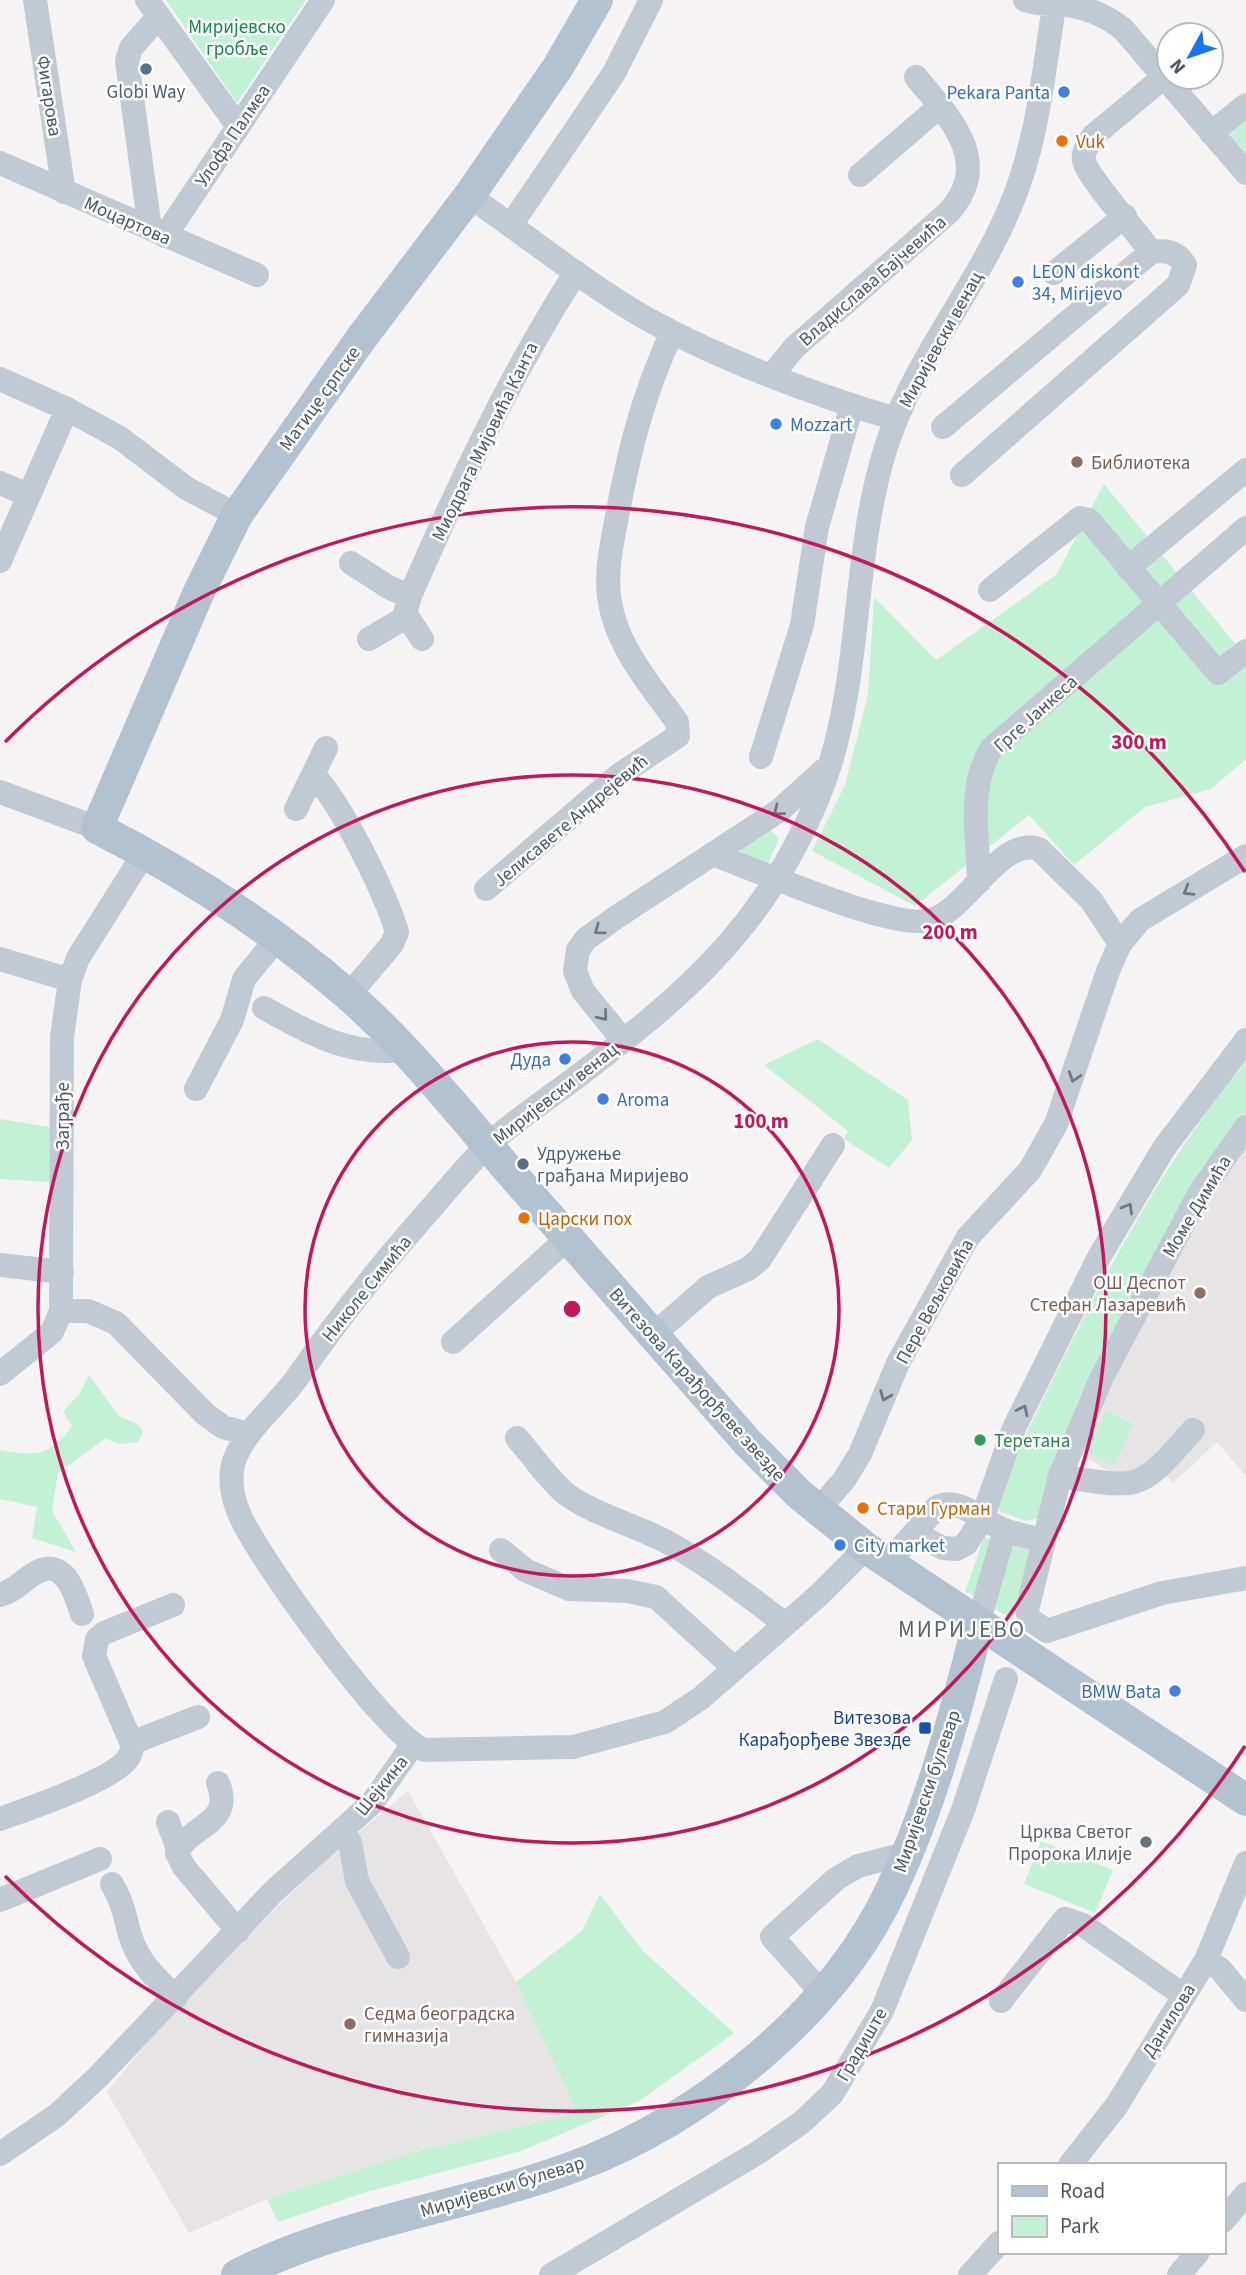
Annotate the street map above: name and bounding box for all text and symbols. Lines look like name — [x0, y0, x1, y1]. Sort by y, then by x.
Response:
park label: Миријевско гробље — [188, 14, 286, 63]
north arrow — [1155, 21, 1225, 91]
text: N — [1164, 52, 1193, 79]
street label: Фигарова — [29, 54, 68, 139]
marker: Globi Way — [138, 61, 154, 77]
place label: Globi Way — [107, 79, 186, 106]
street label: Улофа Палмеа — [189, 79, 278, 192]
place label: Pekara Panta — [946, 80, 1050, 107]
marker: Pekara Panta — [1056, 84, 1072, 100]
place label: Vuk — [1076, 129, 1106, 156]
marker: Vuk — [1054, 133, 1070, 149]
street label: Моцартова — [80, 190, 175, 253]
street label: Владислава Бајчевића — [793, 209, 953, 353]
place label: LEON diskont 34, Mirijevo — [1032, 259, 1140, 308]
street label: Миријевски венац — [893, 266, 990, 413]
marker: LEON diskont 34, Mirijevo — [1010, 274, 1026, 290]
street label: Миодрага Мијовића Канта — [425, 338, 545, 546]
street label: Матице српске — [273, 341, 367, 457]
place label: Mozzart — [790, 412, 853, 439]
marker: Mozzart — [768, 416, 784, 432]
place label: Библиотека — [1091, 450, 1190, 477]
marker: Библиотека — [1069, 454, 1085, 470]
street label: Грге Јанкеса — [988, 669, 1084, 759]
text: 300 m — [1111, 727, 1167, 757]
street label: Јелисавете Андрејевић — [488, 748, 654, 894]
one-way arrow — [774, 802, 786, 815]
one-way arrow — [1182, 883, 1195, 896]
text: 200 m — [922, 917, 978, 947]
one-way arrow — [594, 921, 606, 934]
one-way arrow — [595, 1007, 607, 1020]
street label: Миријевски венац — [488, 1036, 624, 1152]
place label: Дуда — [510, 1047, 551, 1074]
marker: Дуда — [557, 1051, 573, 1067]
one-way arrow — [1068, 1070, 1083, 1082]
street label: Заграђе — [50, 1082, 77, 1150]
place label: Aroma — [617, 1087, 669, 1114]
marker: Aroma — [595, 1091, 611, 1107]
text: 100 m — [733, 1106, 789, 1136]
place label: Удружење грађана Миријево — [537, 1141, 689, 1190]
street label: Моме Димића — [1156, 1151, 1238, 1263]
marker: Удружење грађана Миријево — [515, 1156, 531, 1172]
one-way arrow — [1119, 1202, 1132, 1215]
place label: Царски пох — [538, 1206, 633, 1233]
marker: Царски пох — [516, 1210, 532, 1226]
street label: Николе Симића — [316, 1230, 419, 1348]
street label: Пере Вељковића — [890, 1234, 981, 1369]
place label: ОШ Деспот Стефан Лазаревић — [1030, 1270, 1186, 1319]
street label: Витезова Карађорђеве звезде — [602, 1282, 791, 1488]
marker: ОШ Деспот Стефан Лазаревић — [1192, 1285, 1208, 1301]
centre of rings — [560, 1297, 584, 1321]
one-way arrow — [879, 1389, 893, 1401]
one-way arrow — [1015, 1405, 1029, 1417]
place label: Теретана — [994, 1428, 1070, 1455]
marker: Теретана — [972, 1432, 988, 1448]
place label: Стари Гурман — [877, 1496, 991, 1523]
marker: Стари Гурман — [855, 1500, 871, 1516]
place label: City market — [854, 1533, 946, 1560]
marker: City market — [832, 1537, 848, 1553]
district label: МИРИЈЕВО — [898, 1613, 1026, 1646]
place label: BMW Bata — [1081, 1679, 1161, 1706]
marker: BMW Bata — [1167, 1683, 1183, 1699]
place label: Витезова Карађорђеве Звезде — [738, 1705, 911, 1754]
street label: Миријевски булевар — [887, 1707, 968, 1876]
marker: Витезова Карађорђеве Звезде — [917, 1720, 933, 1736]
street label: Шејкина — [349, 1750, 415, 1822]
place label: Црква Светог Пророка Илије — [1008, 1819, 1132, 1868]
marker: Црква Светог Пророка Илије — [1138, 1834, 1154, 1850]
street label: Данилова — [1136, 1978, 1203, 2063]
place label: Седма београдска гимназија — [364, 2001, 515, 2050]
street label: Градиште — [830, 2003, 894, 2087]
marker: Седма београдска гимназија — [342, 2016, 358, 2032]
street label: Миријевски булевар — [417, 2150, 588, 2225]
legend — [998, 2163, 1225, 2254]
text: Road — [1060, 2176, 1105, 2206]
text: Park — [1060, 2211, 1100, 2241]

